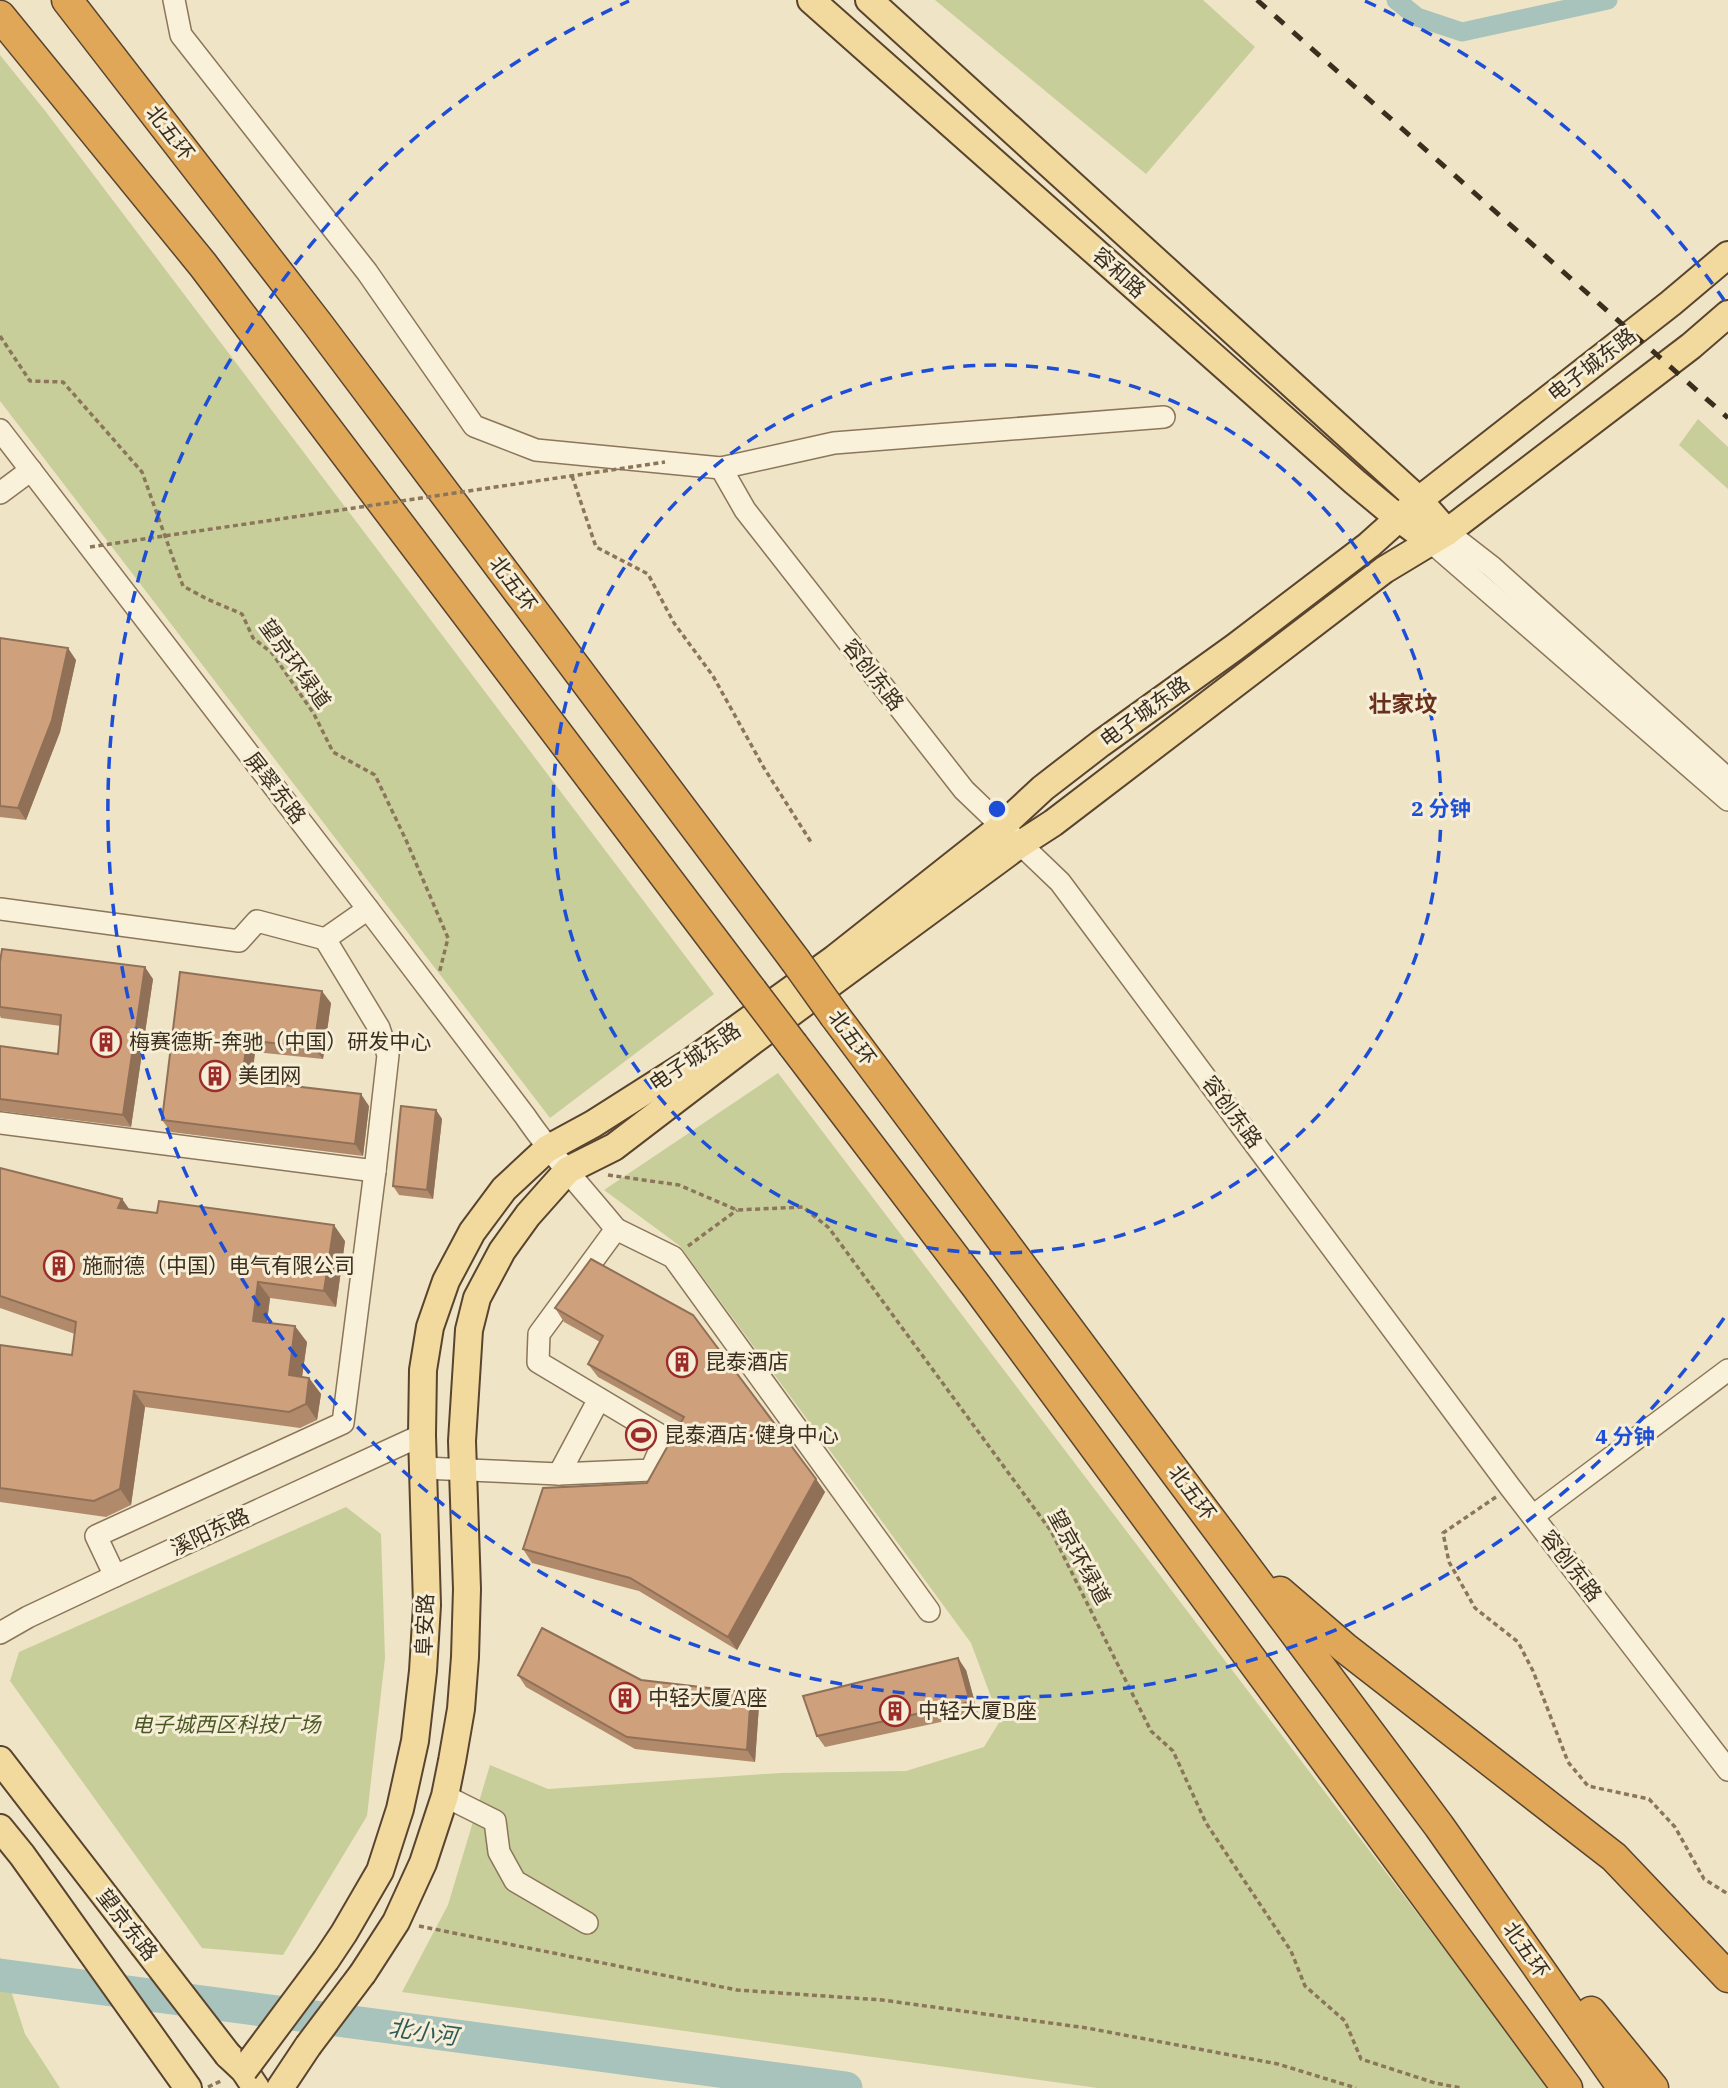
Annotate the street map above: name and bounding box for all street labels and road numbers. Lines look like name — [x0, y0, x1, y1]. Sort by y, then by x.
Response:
street label: 北五环 — [140, 99, 201, 166]
street label: 容和路 — [1087, 241, 1152, 304]
street label: 电子城东路 — [1541, 321, 1641, 408]
street label: 北五环 — [484, 550, 544, 617]
street label: 望京环绿道 — [254, 613, 338, 714]
street label: 容创东路 — [837, 633, 911, 716]
street label: 电子城东路 — [1094, 669, 1195, 753]
street label: 屏翠东路 — [239, 746, 313, 829]
street label: 北五环 — [823, 1004, 883, 1071]
street label: 电子城东路 — [643, 1015, 746, 1097]
street label: 容创东路 — [1196, 1069, 1269, 1153]
street label: 北五环 — [1163, 1459, 1223, 1526]
street label: 溪阳东路 — [166, 1501, 254, 1562]
street label: 望京环绿道 — [1042, 1504, 1118, 1609]
street label: 容创东路 — [1535, 1524, 1609, 1607]
street label: 阜安路 — [409, 1593, 439, 1657]
street label: 望京东路 — [91, 1883, 165, 1966]
street label: 北五环 — [1497, 1916, 1556, 1983]

